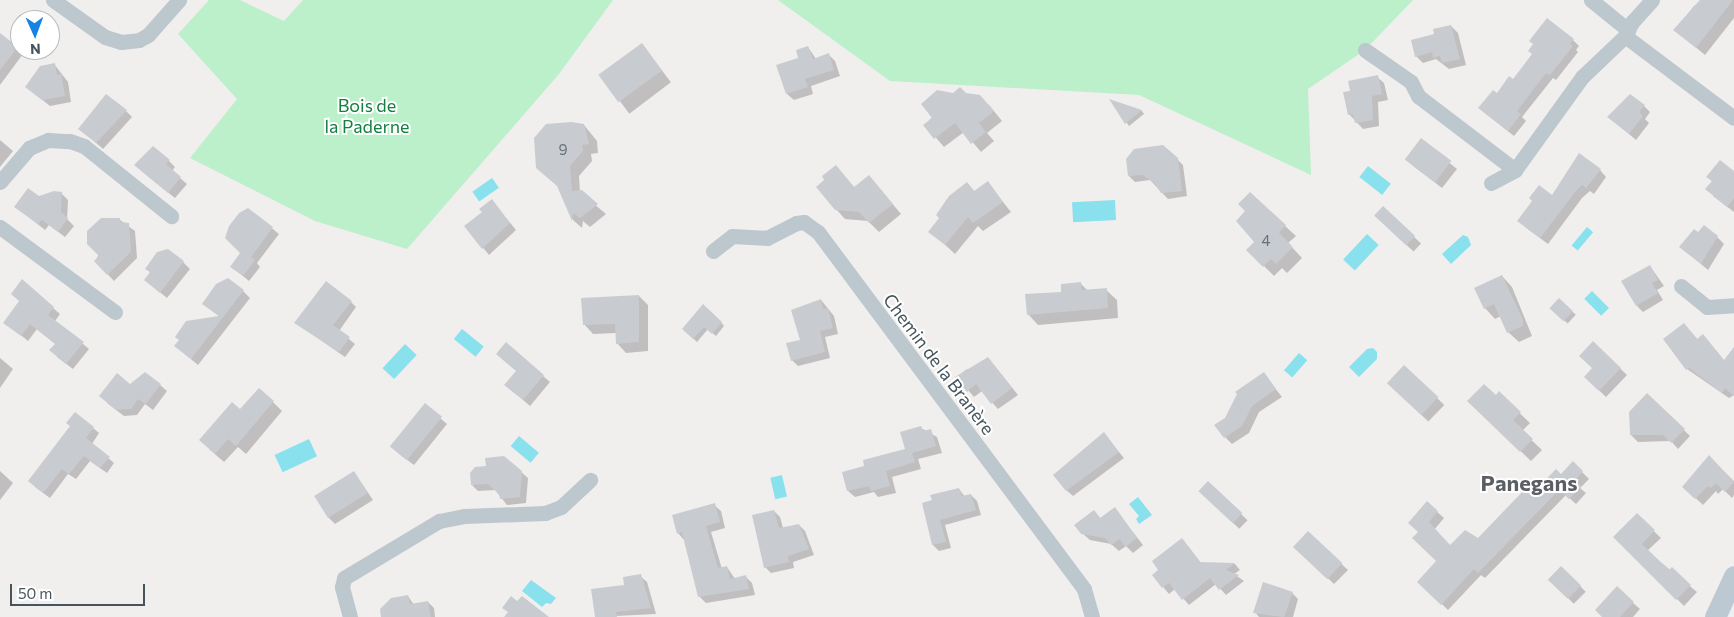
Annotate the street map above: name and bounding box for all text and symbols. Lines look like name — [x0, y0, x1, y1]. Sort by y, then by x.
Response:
north arrow — [10, 10, 60, 60]
text: N — [30, 41, 41, 58]
park label: Bois de la Paderne — [324, 95, 410, 138]
house number: 9 — [558, 141, 568, 159]
house number: 4 — [1262, 232, 1270, 250]
street label: Chemin de la Branère — [879, 289, 999, 439]
district label: Panegans — [1481, 470, 1577, 496]
scale bar — [12, 574, 148, 606]
text: 50 m — [18, 584, 52, 602]

